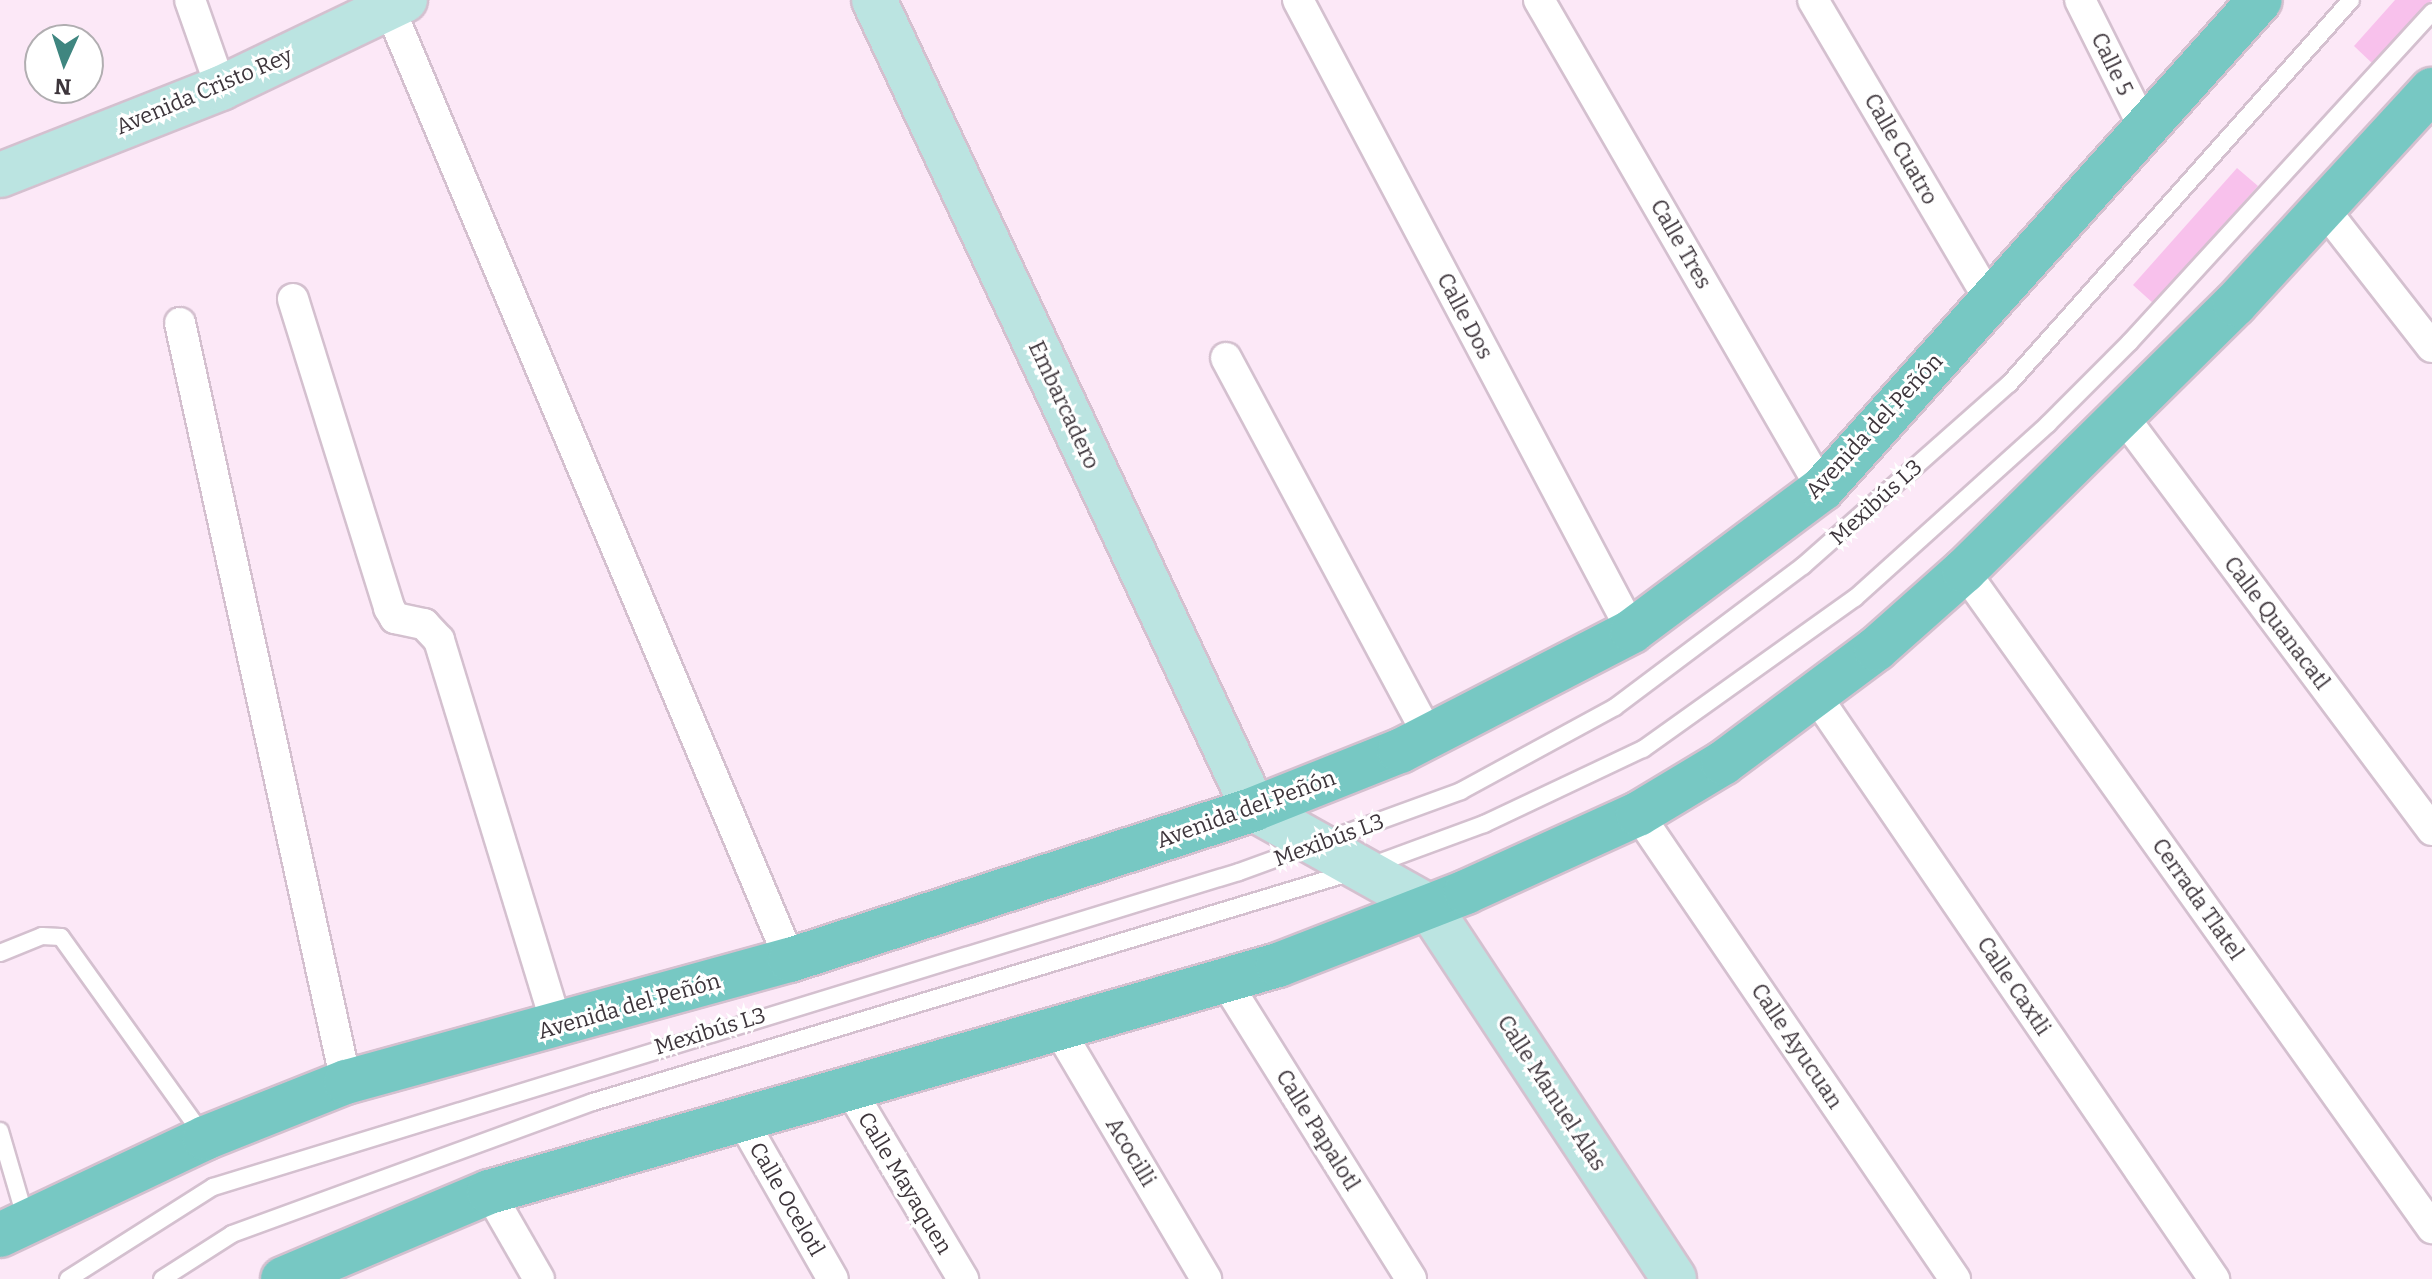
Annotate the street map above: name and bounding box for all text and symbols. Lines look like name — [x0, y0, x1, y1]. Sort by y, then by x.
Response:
north arrow — [24, 24, 104, 104]
street label: Calle 5 — [2086, 28, 2138, 100]
street label: Avenida Cristo Rey — [112, 42, 296, 140]
text: N — [54, 73, 72, 100]
street label: Calle Cuatro — [1859, 89, 1943, 209]
street label: Calle Tres — [1645, 195, 1717, 293]
street label: Calle Dos — [1431, 268, 1499, 364]
street label: Embarcadero — [1023, 337, 1105, 473]
street label: Avenida del Peñón — [1800, 348, 1948, 504]
street label: Mexibús L3 — [1824, 454, 1928, 550]
street label: Calle Quanacatl — [2218, 551, 2336, 695]
street label: Avenida del Peñón — [1153, 764, 1339, 854]
street label: Mexibús L3 — [1270, 808, 1388, 872]
street label: Cerrada Tlatel — [2146, 833, 2250, 965]
street label: Calle Caxtli — [1971, 932, 2057, 1040]
street label: Avenida del Peñón — [535, 967, 723, 1045]
street label: Calle Ayucuan — [1745, 978, 1849, 1114]
street label: Mexibús L3 — [651, 1002, 769, 1060]
street label: Calle Manuel Alas — [1492, 1010, 1612, 1176]
street label: Calle Papalotl — [1270, 1065, 1366, 1195]
street label: Calle Mayaquen — [852, 1107, 958, 1259]
street label: Acocilli — [1100, 1113, 1162, 1191]
street label: Calle Ocelotl — [744, 1137, 830, 1261]

